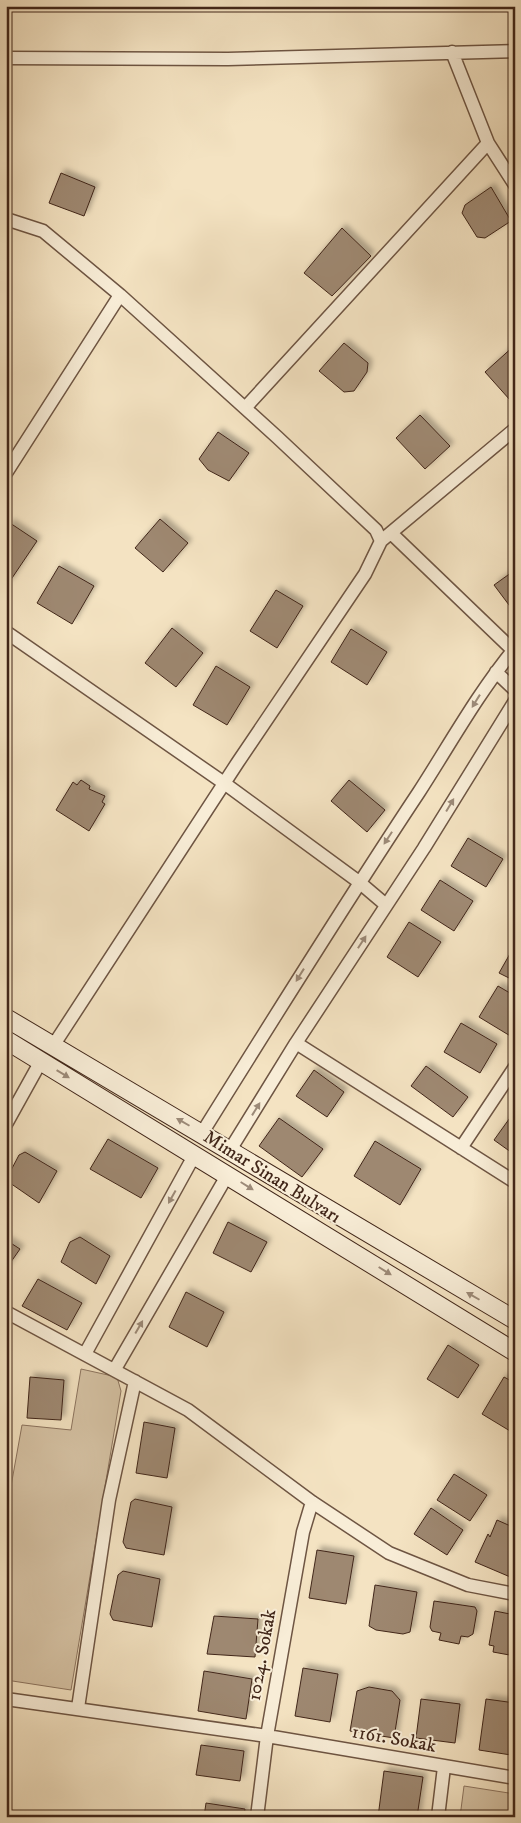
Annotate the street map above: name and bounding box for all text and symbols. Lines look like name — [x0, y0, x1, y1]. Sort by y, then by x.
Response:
one-way arrow — [471, 695, 480, 708]
one-way arrow — [445, 799, 454, 812]
one-way arrow — [383, 831, 393, 845]
one-way arrow — [357, 935, 367, 949]
one-way arrow — [295, 968, 305, 981]
one-way arrow — [56, 1069, 69, 1079]
one-way arrow — [251, 1102, 260, 1115]
one-way arrow — [177, 1118, 190, 1127]
street label: Mimar Sinan Bulvarı — [199, 1125, 345, 1229]
one-way arrow — [240, 1181, 253, 1190]
one-way arrow — [167, 1190, 176, 1204]
one-way arrow — [378, 1267, 391, 1276]
one-way arrow — [466, 1291, 479, 1300]
one-way arrow — [135, 1320, 144, 1333]
street label: 1024. Sokak — [243, 1607, 281, 1703]
street label: 1161. Sokak — [350, 1720, 439, 1758]

